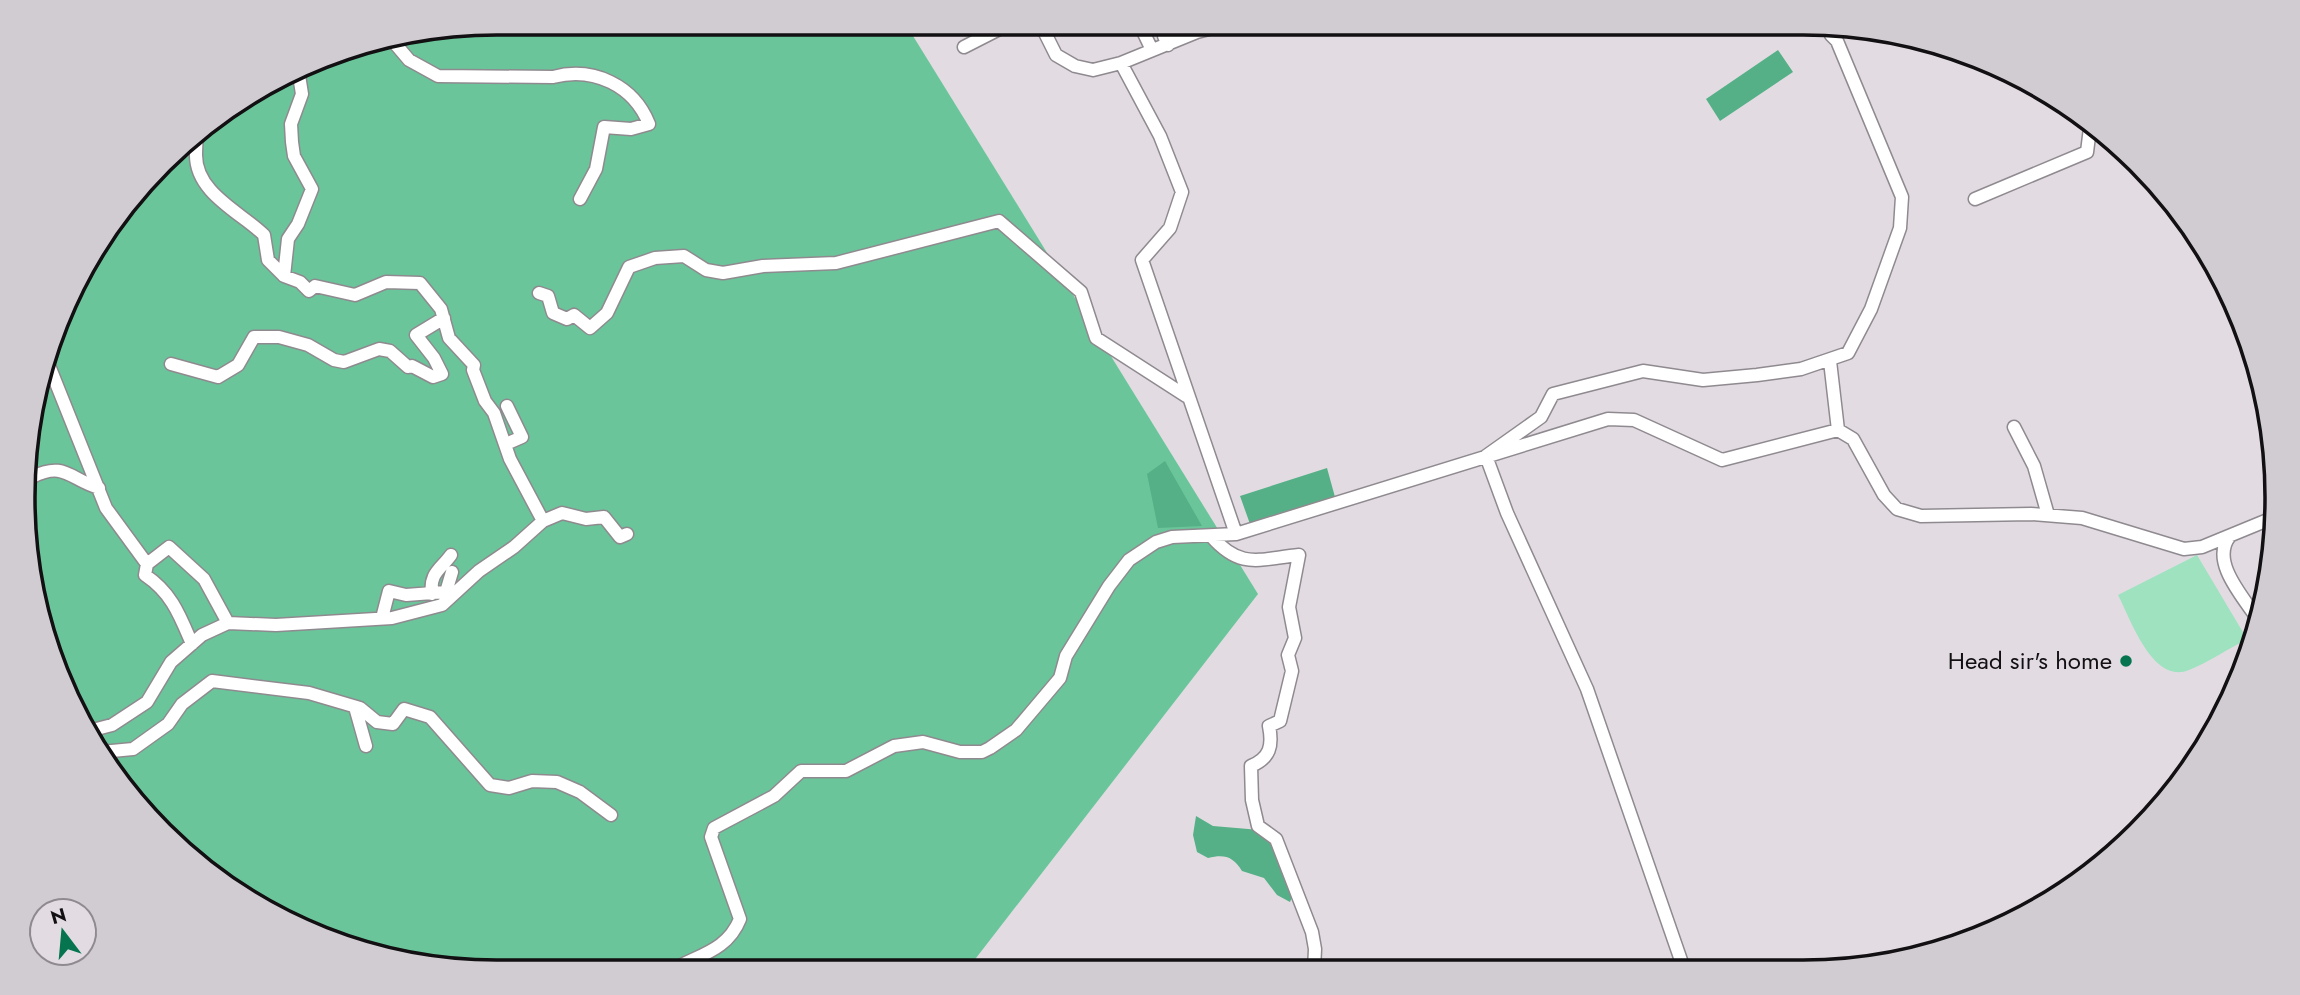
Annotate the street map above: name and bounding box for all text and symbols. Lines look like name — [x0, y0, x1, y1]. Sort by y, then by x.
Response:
place label: Head sir's home — [1948, 643, 2112, 678]
marker: Head sir's home — [2118, 653, 2134, 669]
north arrow — [28, 897, 98, 967]
text: N — [47, 901, 69, 931]

